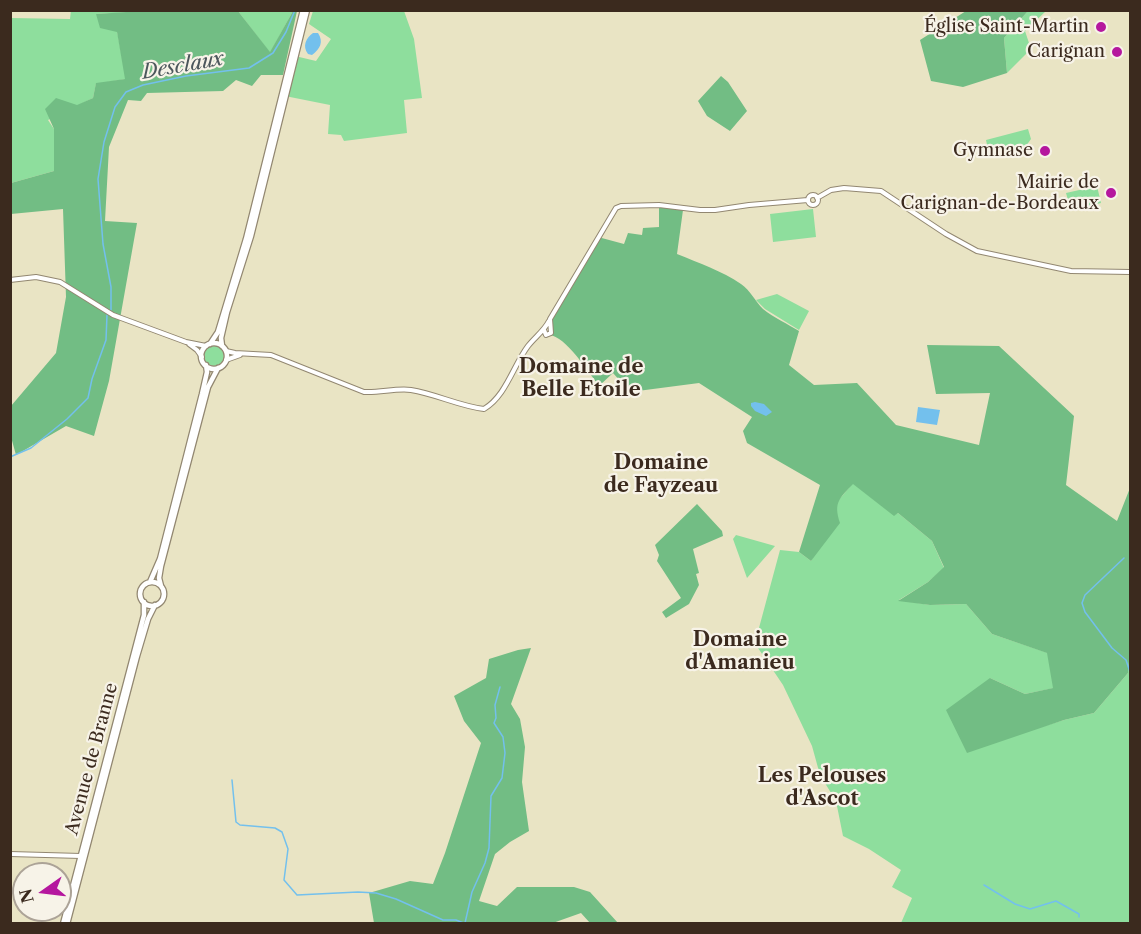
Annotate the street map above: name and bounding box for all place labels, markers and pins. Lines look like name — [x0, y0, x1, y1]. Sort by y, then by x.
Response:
place label: Église Saint-Martin — [924, 16, 1089, 38]
marker: Église Saint-Martin — [1094, 20, 1108, 34]
place label: Carignan — [1027, 41, 1105, 63]
marker: Carignan — [1110, 45, 1124, 59]
place label: Gymnase — [953, 140, 1033, 162]
marker: Gymnase — [1038, 144, 1052, 158]
place label: Mairie de Carignan-de-Bordeaux — [901, 172, 1099, 214]
marker: Mairie de Carignan-de-Bordeaux — [1104, 186, 1118, 200]

